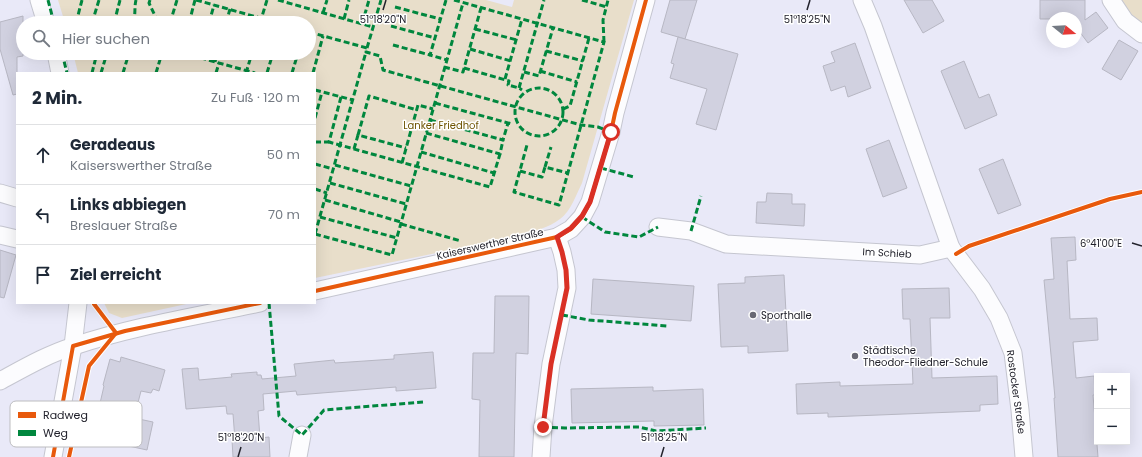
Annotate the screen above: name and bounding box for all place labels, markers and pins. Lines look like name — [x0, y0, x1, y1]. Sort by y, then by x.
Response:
place label: Sporthalle — [761, 308, 812, 323]
marker: Sporthalle — [748, 310, 758, 320]
place label: Städtische Theodor-Fliedner-Schule — [863, 343, 988, 370]
marker: Städtische Theodor-Fliedner-Schule — [850, 351, 860, 361]

